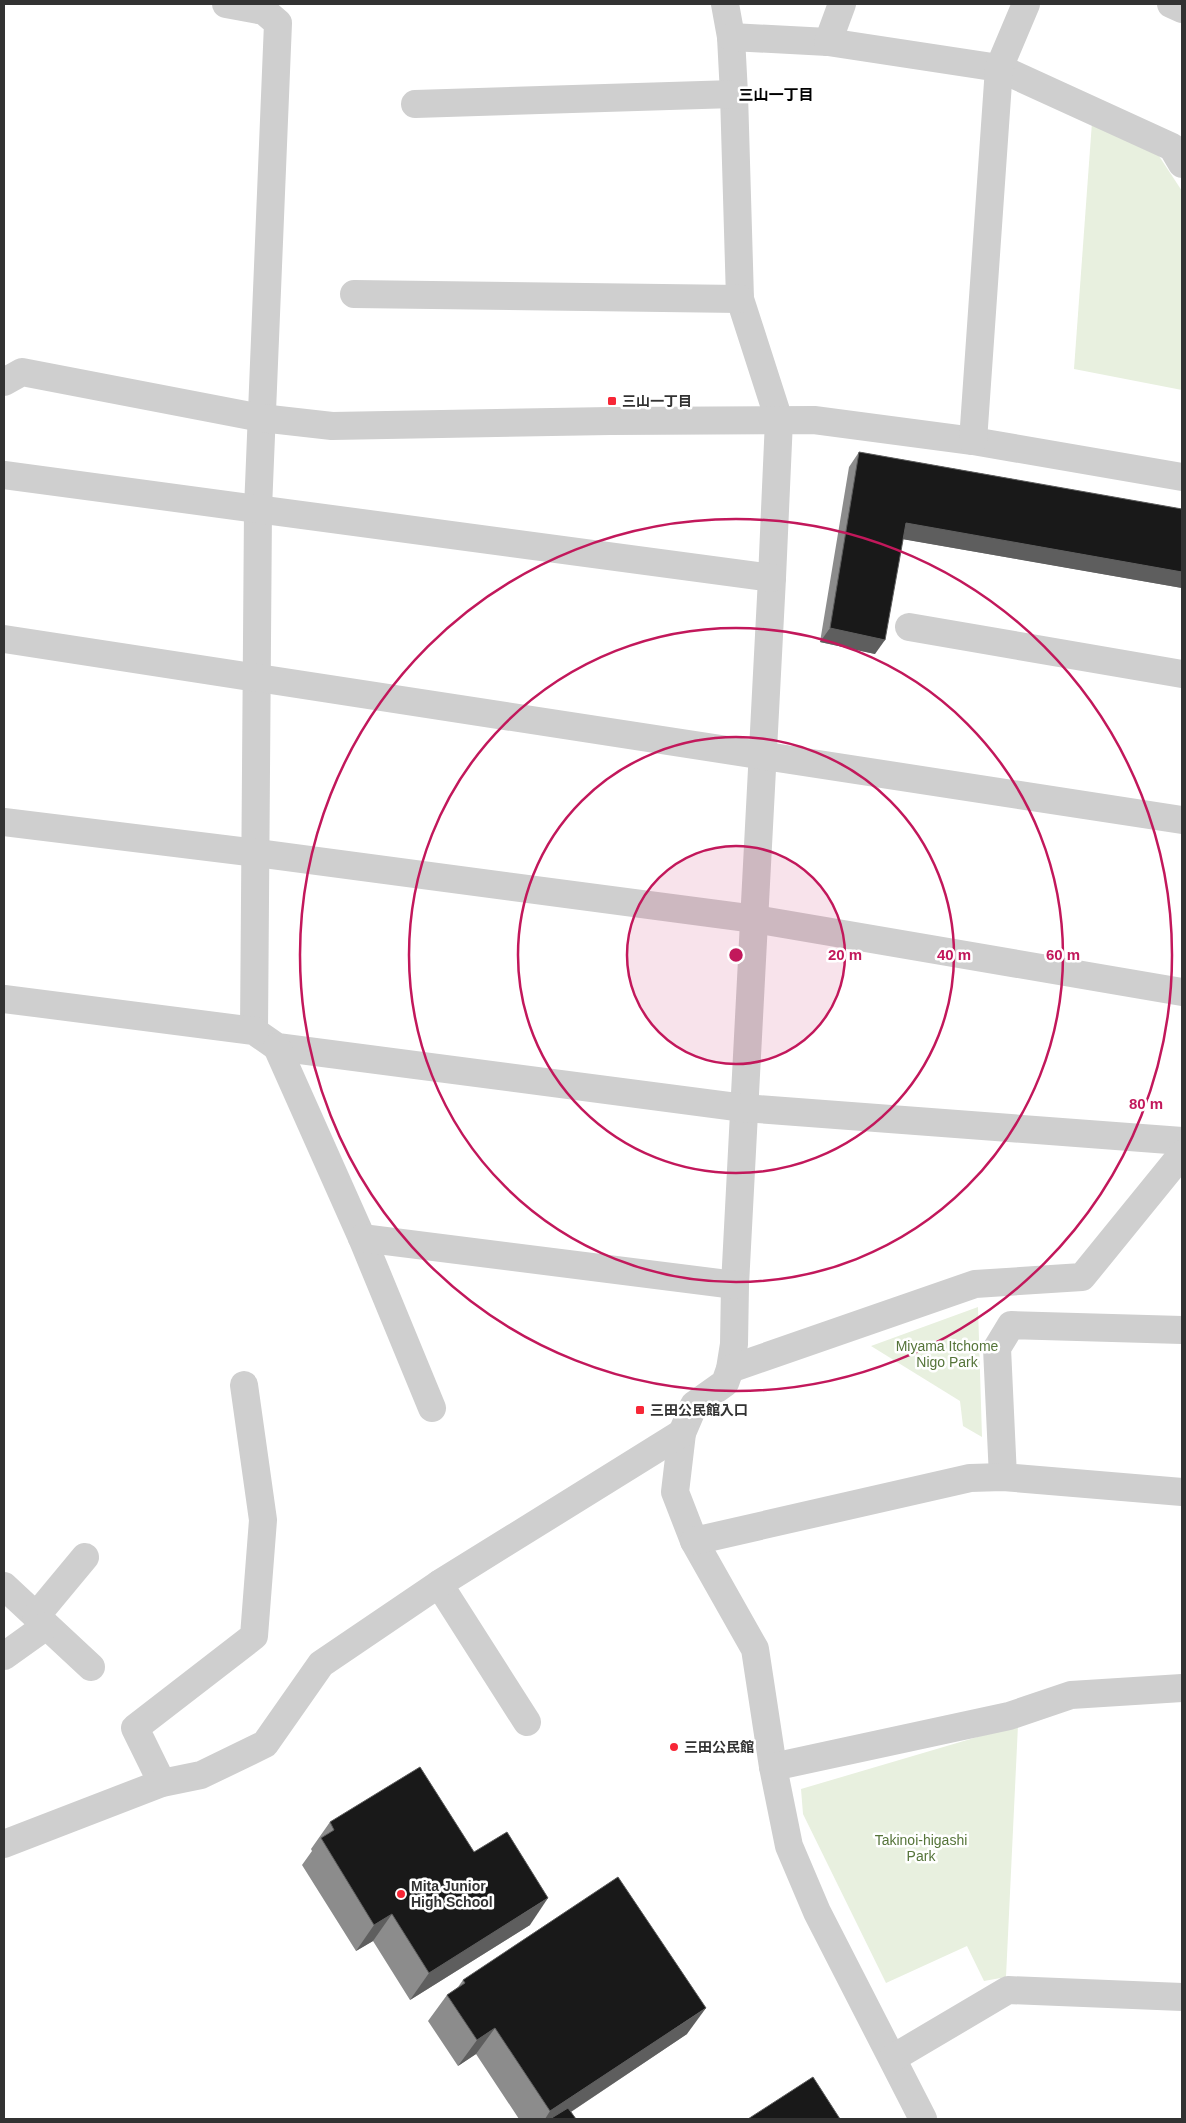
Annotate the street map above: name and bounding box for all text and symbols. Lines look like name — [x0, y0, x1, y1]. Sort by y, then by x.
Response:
district label: 三山一丁目 — [738, 86, 814, 103]
place label: 三山一丁目 — [622, 393, 692, 409]
marker: 三山一丁目 — [606, 395, 618, 407]
centre of rings — [727, 946, 745, 964]
text: 20 m — [828, 946, 862, 963]
text: 40 m — [937, 946, 971, 963]
text: 60 m — [1046, 946, 1080, 963]
text: 80 m — [1129, 1095, 1163, 1112]
park label: Miyama Itchome Nigo Park — [896, 1338, 999, 1370]
place label: 三田公民館入口 — [650, 1402, 748, 1418]
marker: 三田公民館入口 — [634, 1404, 646, 1416]
place label: 三田公民館 — [684, 1739, 754, 1755]
marker: 三田公民館 — [668, 1741, 680, 1753]
park label: Takinoi-higashi Park — [875, 1832, 967, 1864]
place label: Mita Junior High School — [411, 1878, 493, 1910]
marker: Mita Junior High School — [395, 1888, 407, 1900]

